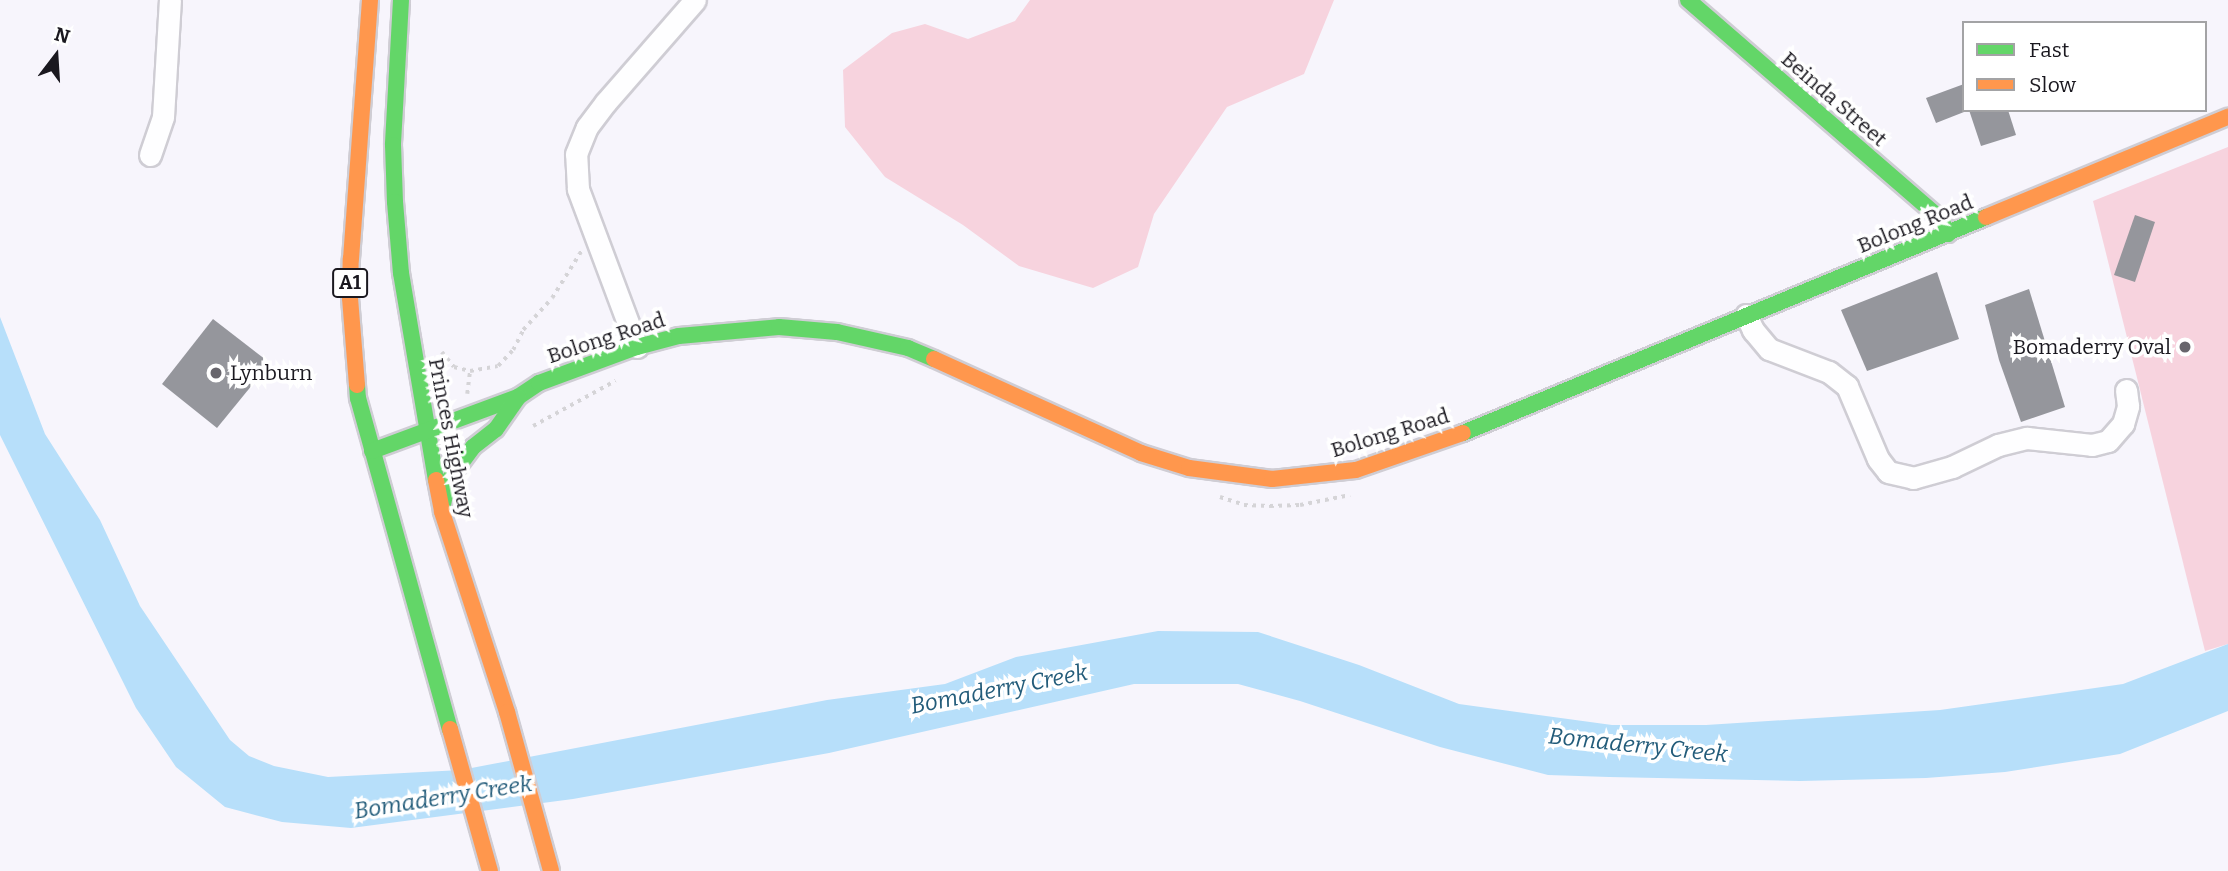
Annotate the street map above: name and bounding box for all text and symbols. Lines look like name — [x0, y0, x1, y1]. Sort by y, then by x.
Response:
north arrow — [21, 21, 91, 91]
legend — [1962, 21, 2207, 112]
text: N — [52, 22, 73, 49]
text: Fast — [2029, 37, 2069, 63]
street label: Beinda Street — [1776, 46, 1892, 152]
text: Slow — [2029, 72, 2076, 98]
street label: Bolong Road — [1854, 189, 1976, 259]
road number: A1 — [331, 268, 369, 298]
street label: Bolong Road — [544, 307, 668, 369]
place label: Bomaderry Oval — [2013, 334, 2171, 360]
marker: Bomaderry Oval — [2177, 339, 2193, 355]
street label: Princes Highway — [423, 356, 479, 520]
place label: Lynburn — [230, 360, 312, 386]
marker: Lynburn — [208, 365, 224, 381]
street label: Bolong Road — [1328, 403, 1452, 463]
water label: Bomaderry Creek — [908, 658, 1090, 720]
water label: Bomaderry Creek — [1547, 722, 1729, 768]
water label: Bomaderry Creek — [352, 769, 534, 825]

